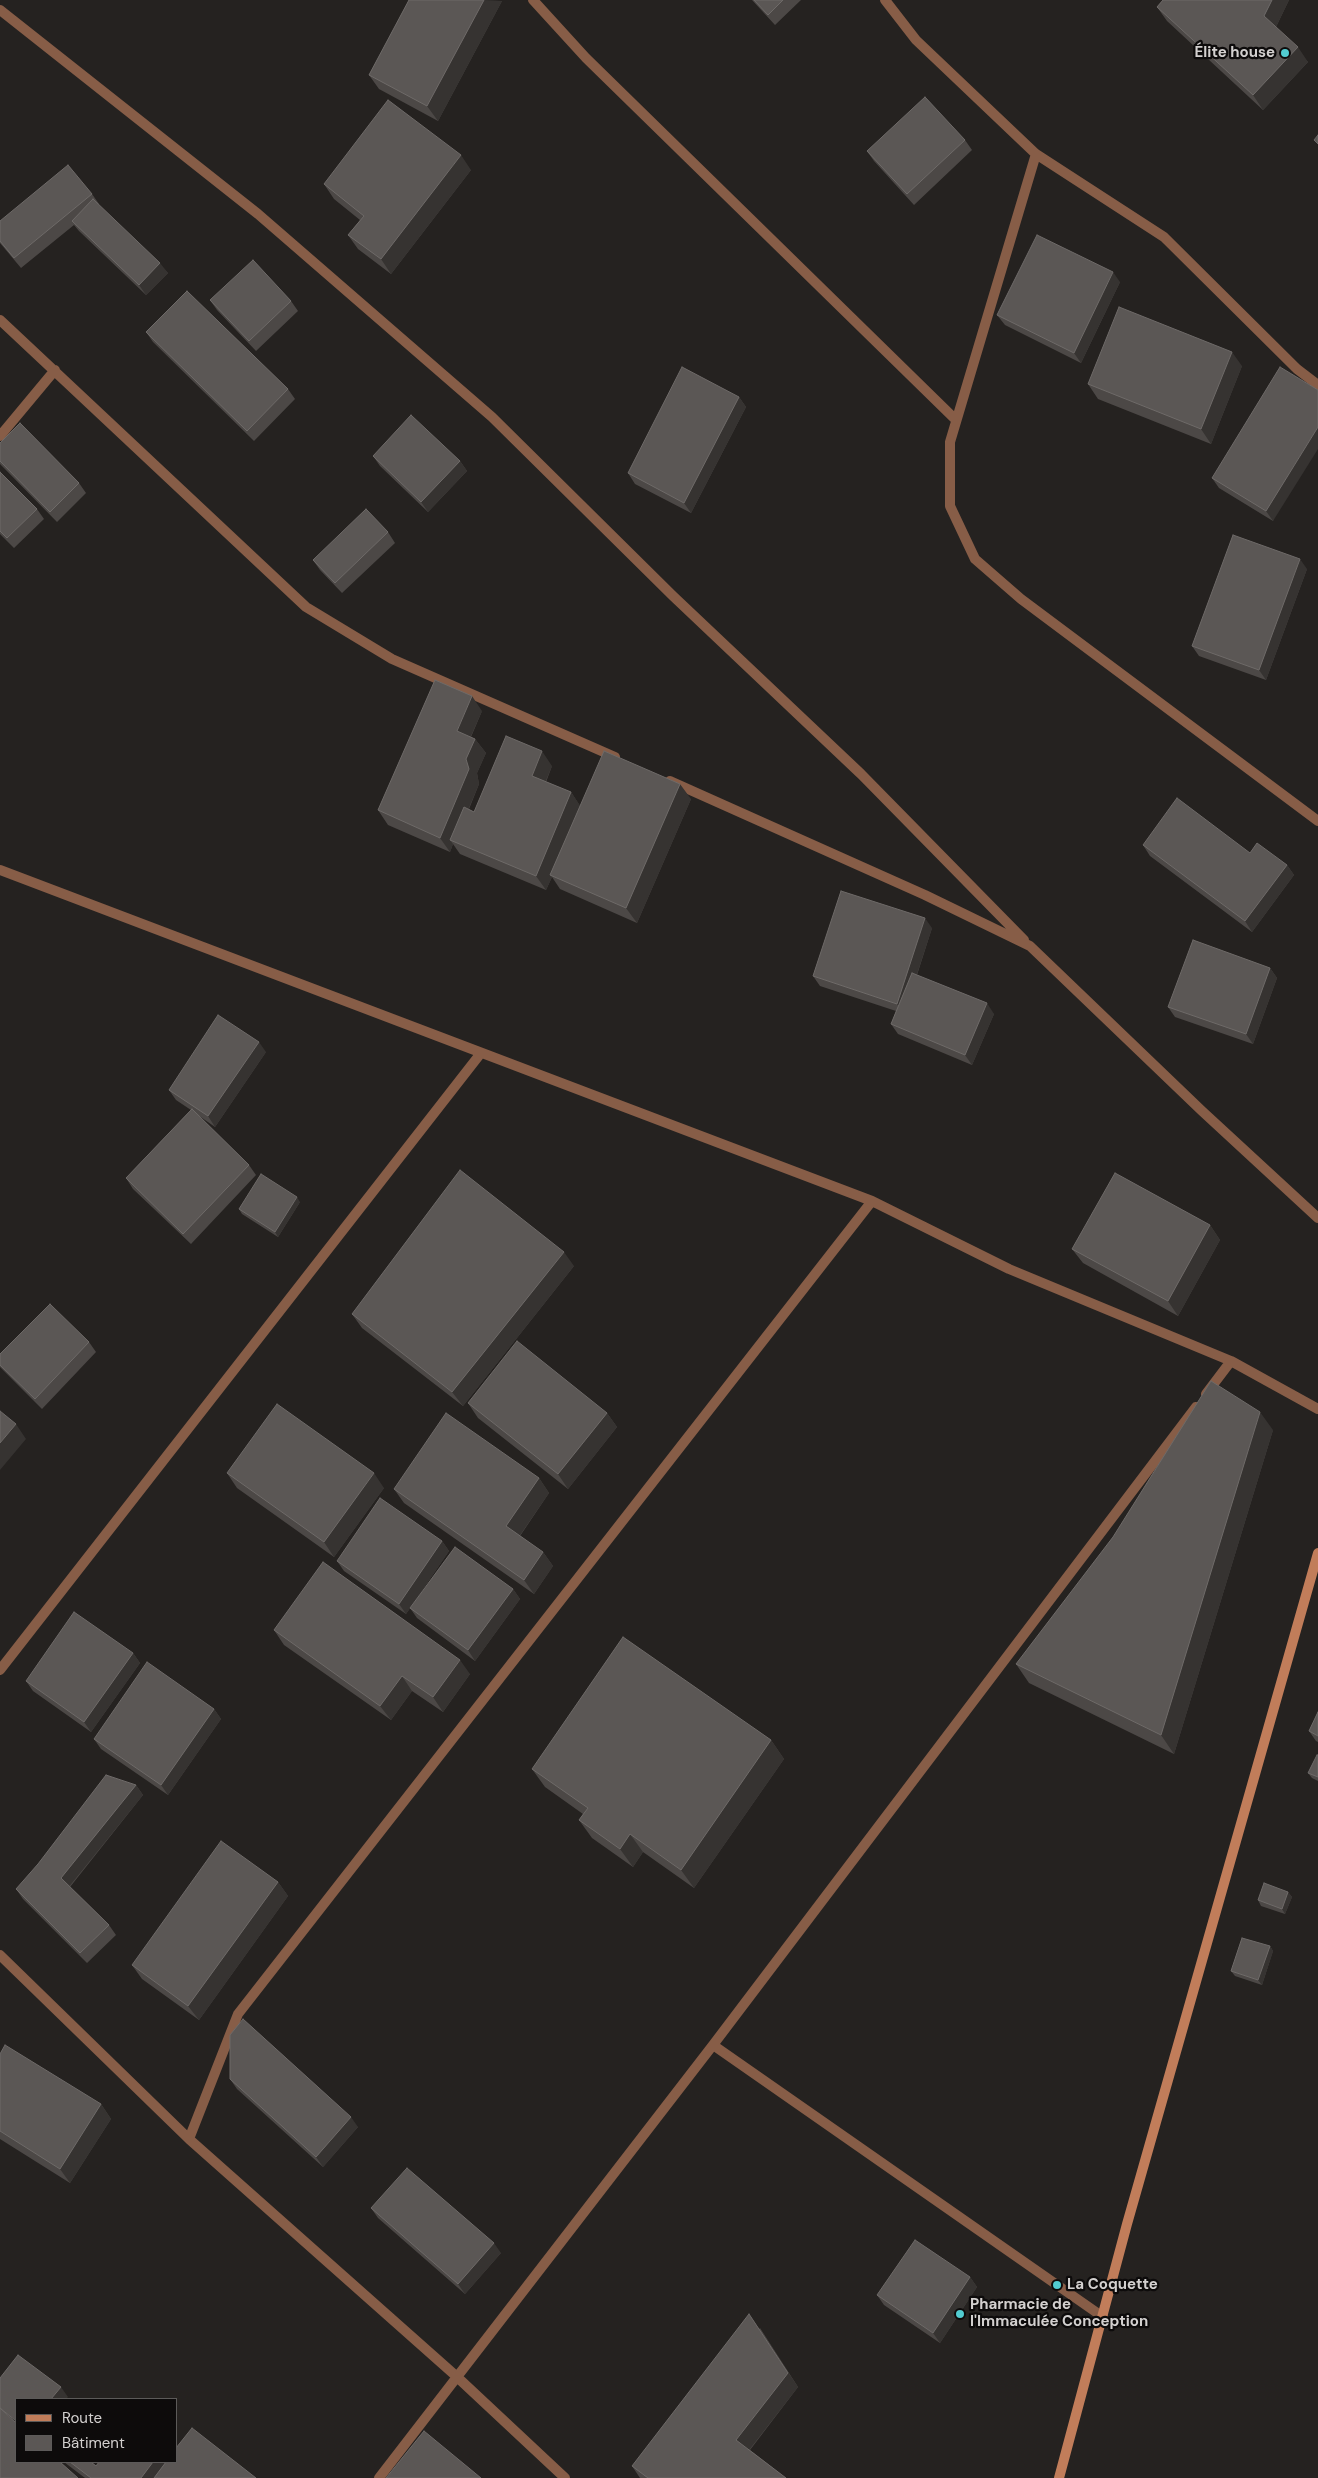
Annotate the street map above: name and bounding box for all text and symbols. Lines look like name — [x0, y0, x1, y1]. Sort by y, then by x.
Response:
place label: Élite house — [1195, 44, 1275, 62]
marker: Élite house — [1279, 47, 1291, 59]
place label: La Coquette — [1067, 2276, 1158, 2294]
marker: La Coquette — [1051, 2279, 1063, 2291]
place label: Pharmacie de l'Immaculée Conception — [970, 2296, 1148, 2331]
marker: Pharmacie de l'Immaculée Conception — [954, 2308, 966, 2320]
legend — [15, 2398, 178, 2463]
text: Route — [62, 2408, 102, 2428]
text: Bâtiment — [62, 2433, 125, 2453]

